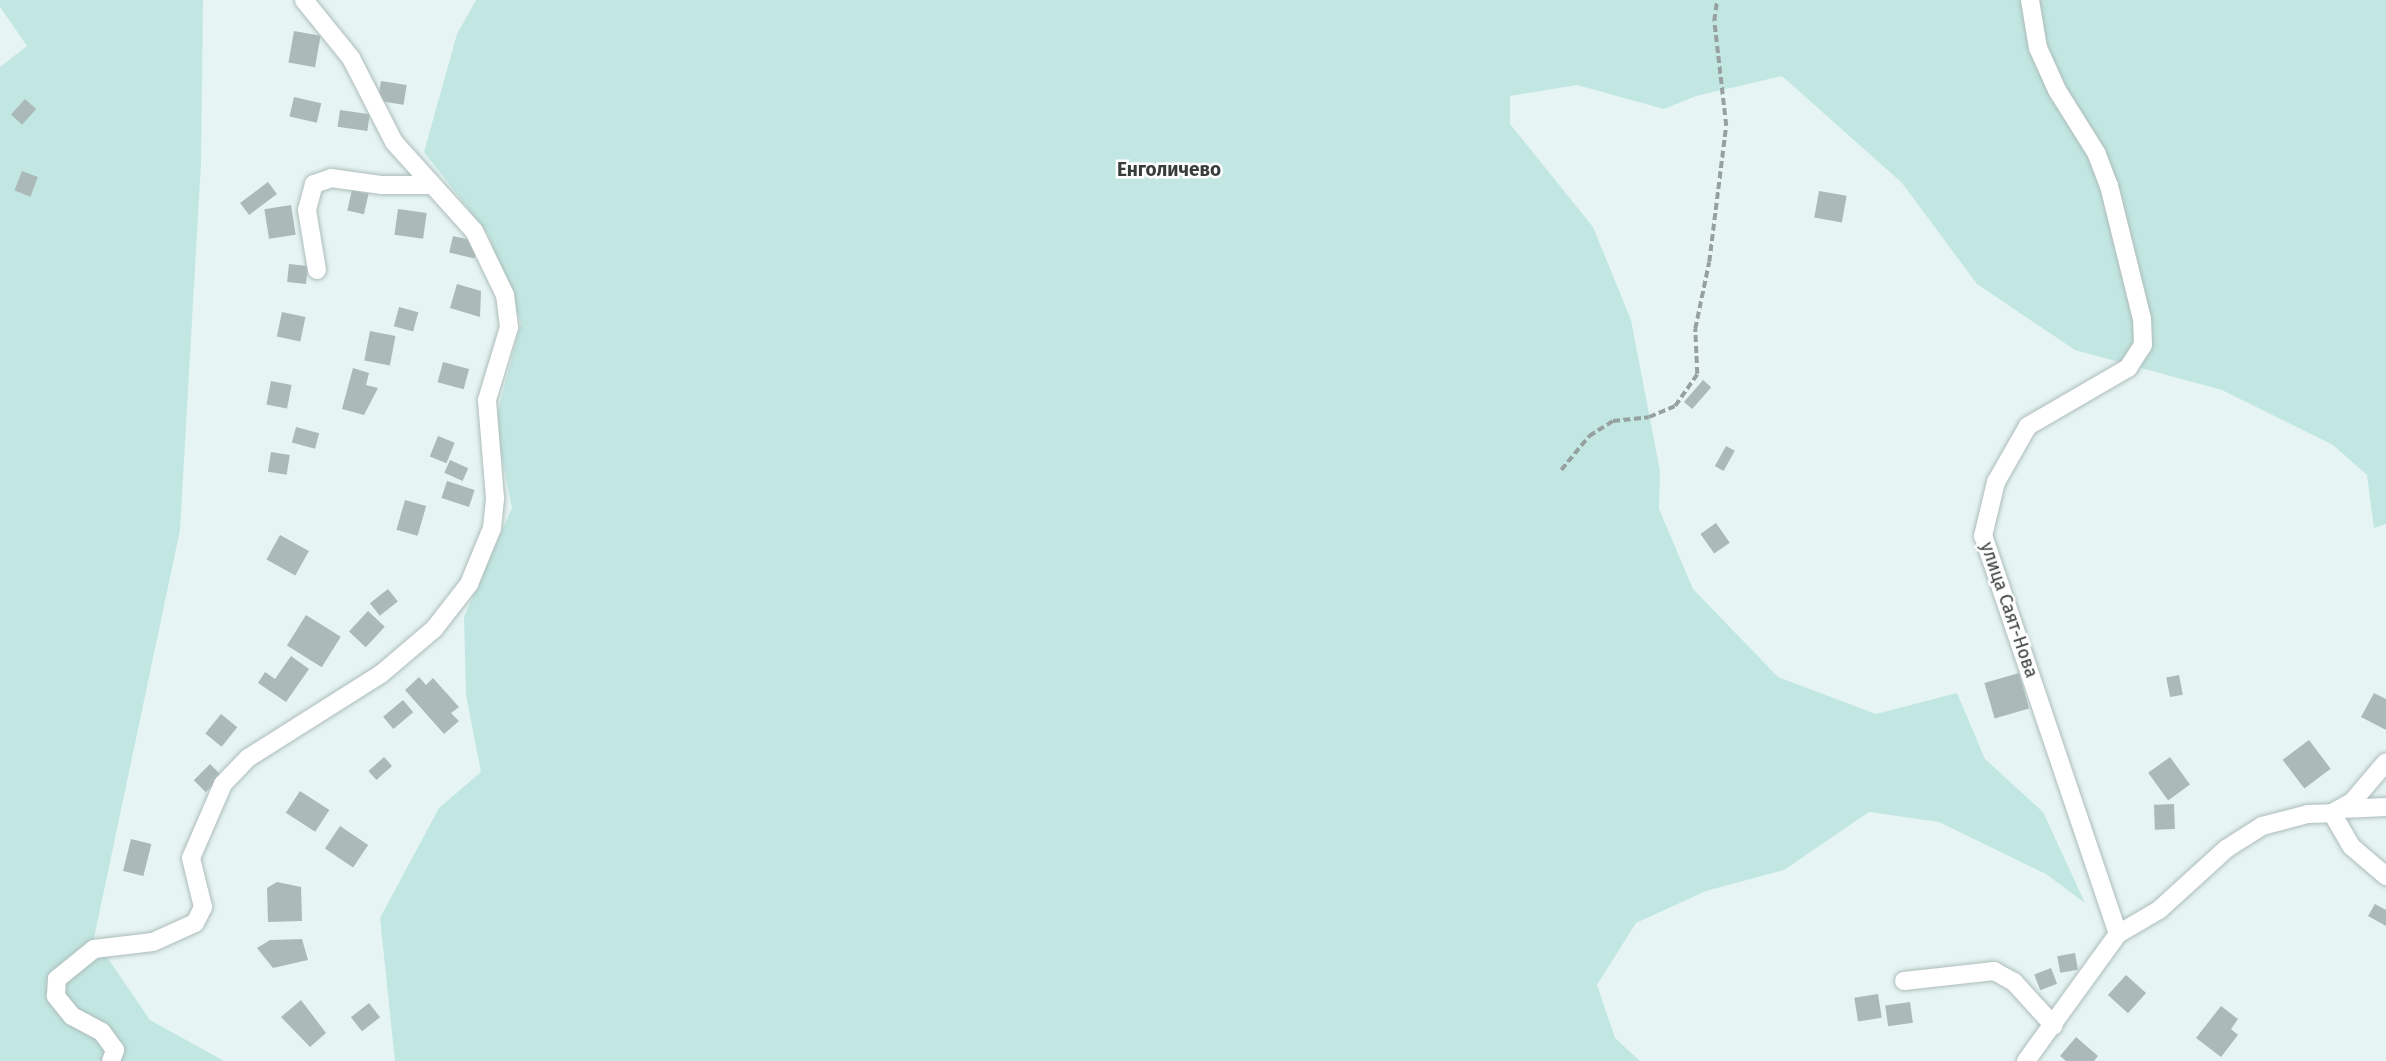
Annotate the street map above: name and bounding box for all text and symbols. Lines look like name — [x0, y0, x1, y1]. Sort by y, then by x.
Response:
district label: Енголичево — [1117, 159, 1221, 181]
street label: улица Саят-Нова — [1976, 539, 2042, 681]

